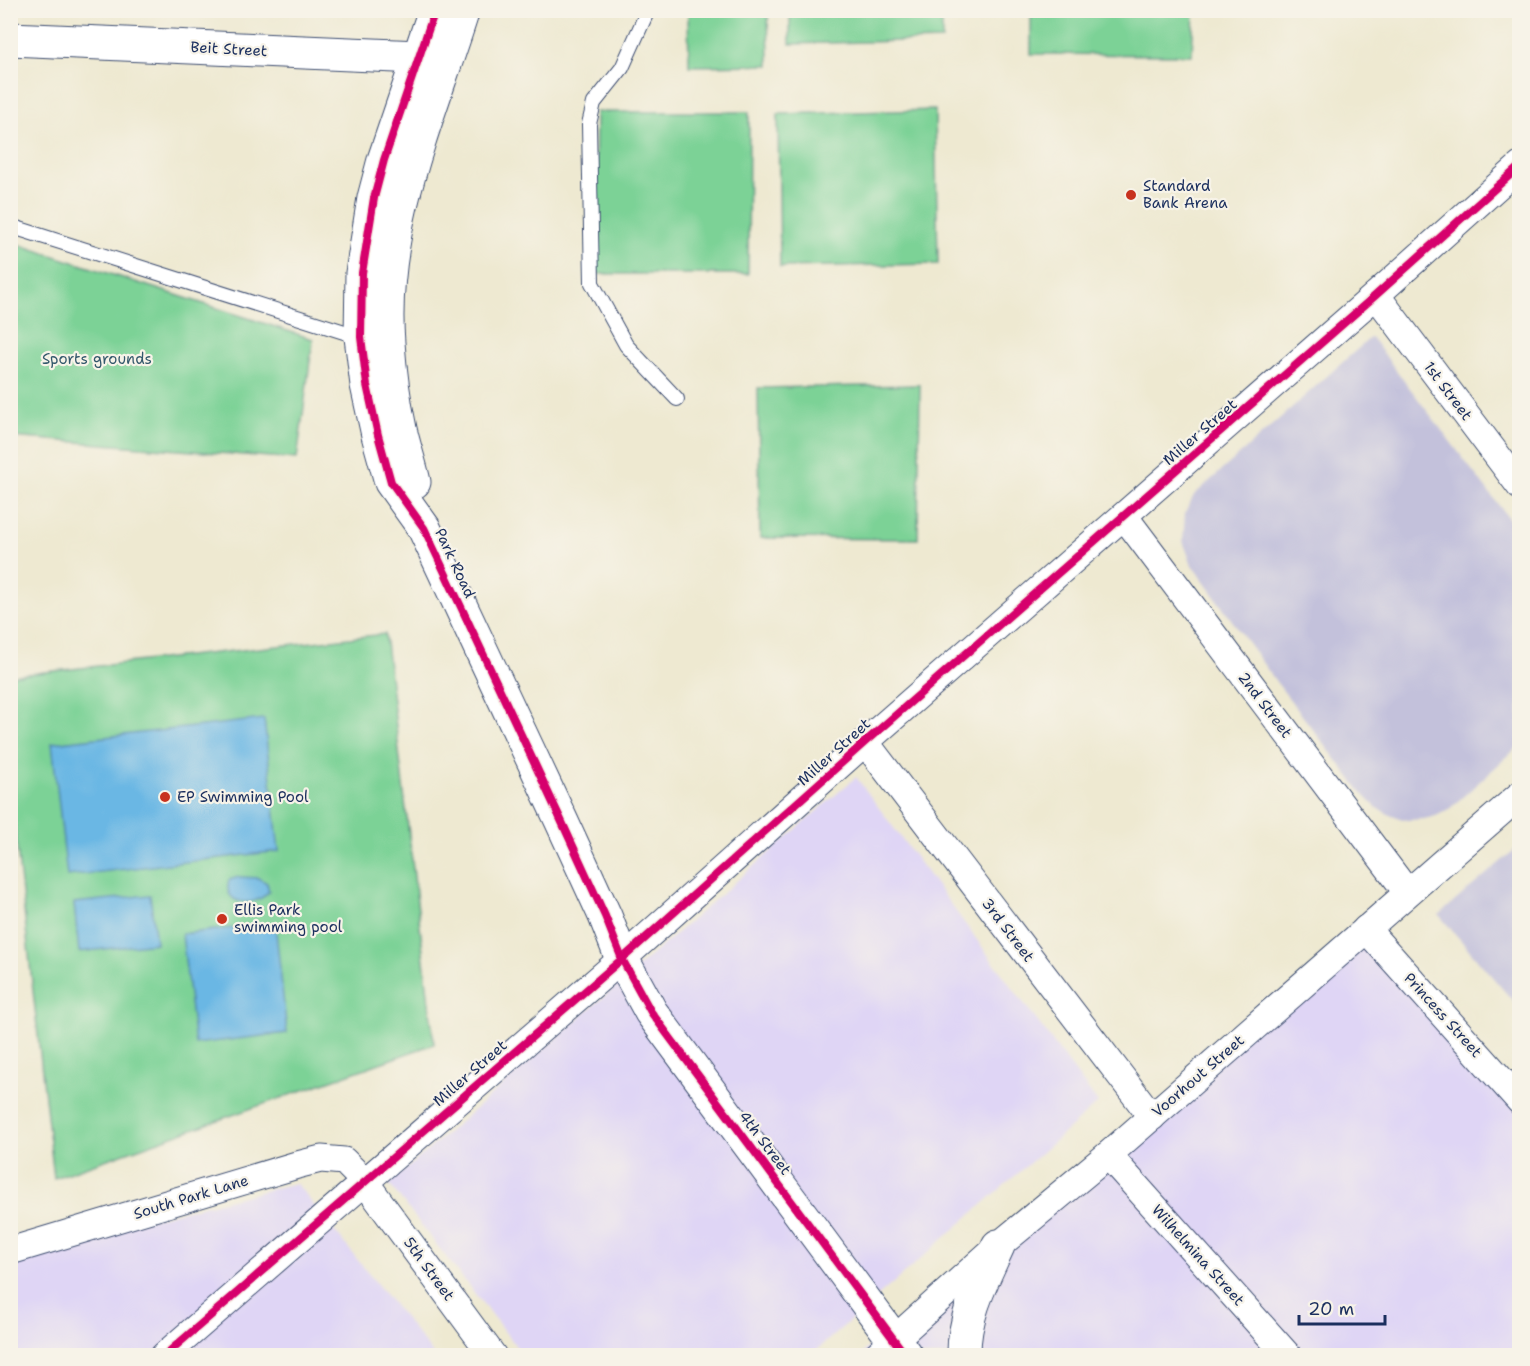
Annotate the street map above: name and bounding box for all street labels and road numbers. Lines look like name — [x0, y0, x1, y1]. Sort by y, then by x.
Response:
street label: Beit Street — [190, 37, 268, 61]
street label: 1st Street — [1419, 358, 1477, 424]
street label: Miller Street — [1159, 394, 1241, 470]
street label: Park Road — [430, 525, 480, 602]
street label: 2nd Street — [1234, 668, 1296, 742]
street label: Miller Street — [793, 714, 875, 790]
street label: 3rd Street — [977, 894, 1039, 966]
street label: Princess Street — [1400, 968, 1486, 1062]
street label: Voorhout Street — [1148, 1030, 1248, 1122]
street label: Miller Street — [429, 1035, 511, 1111]
street label: 4th Street — [734, 1107, 796, 1179]
street label: South Park Lane — [131, 1170, 251, 1224]
street label: Wilhelmina Street — [1147, 1200, 1249, 1310]
street label: 5th Street — [399, 1233, 459, 1305]

